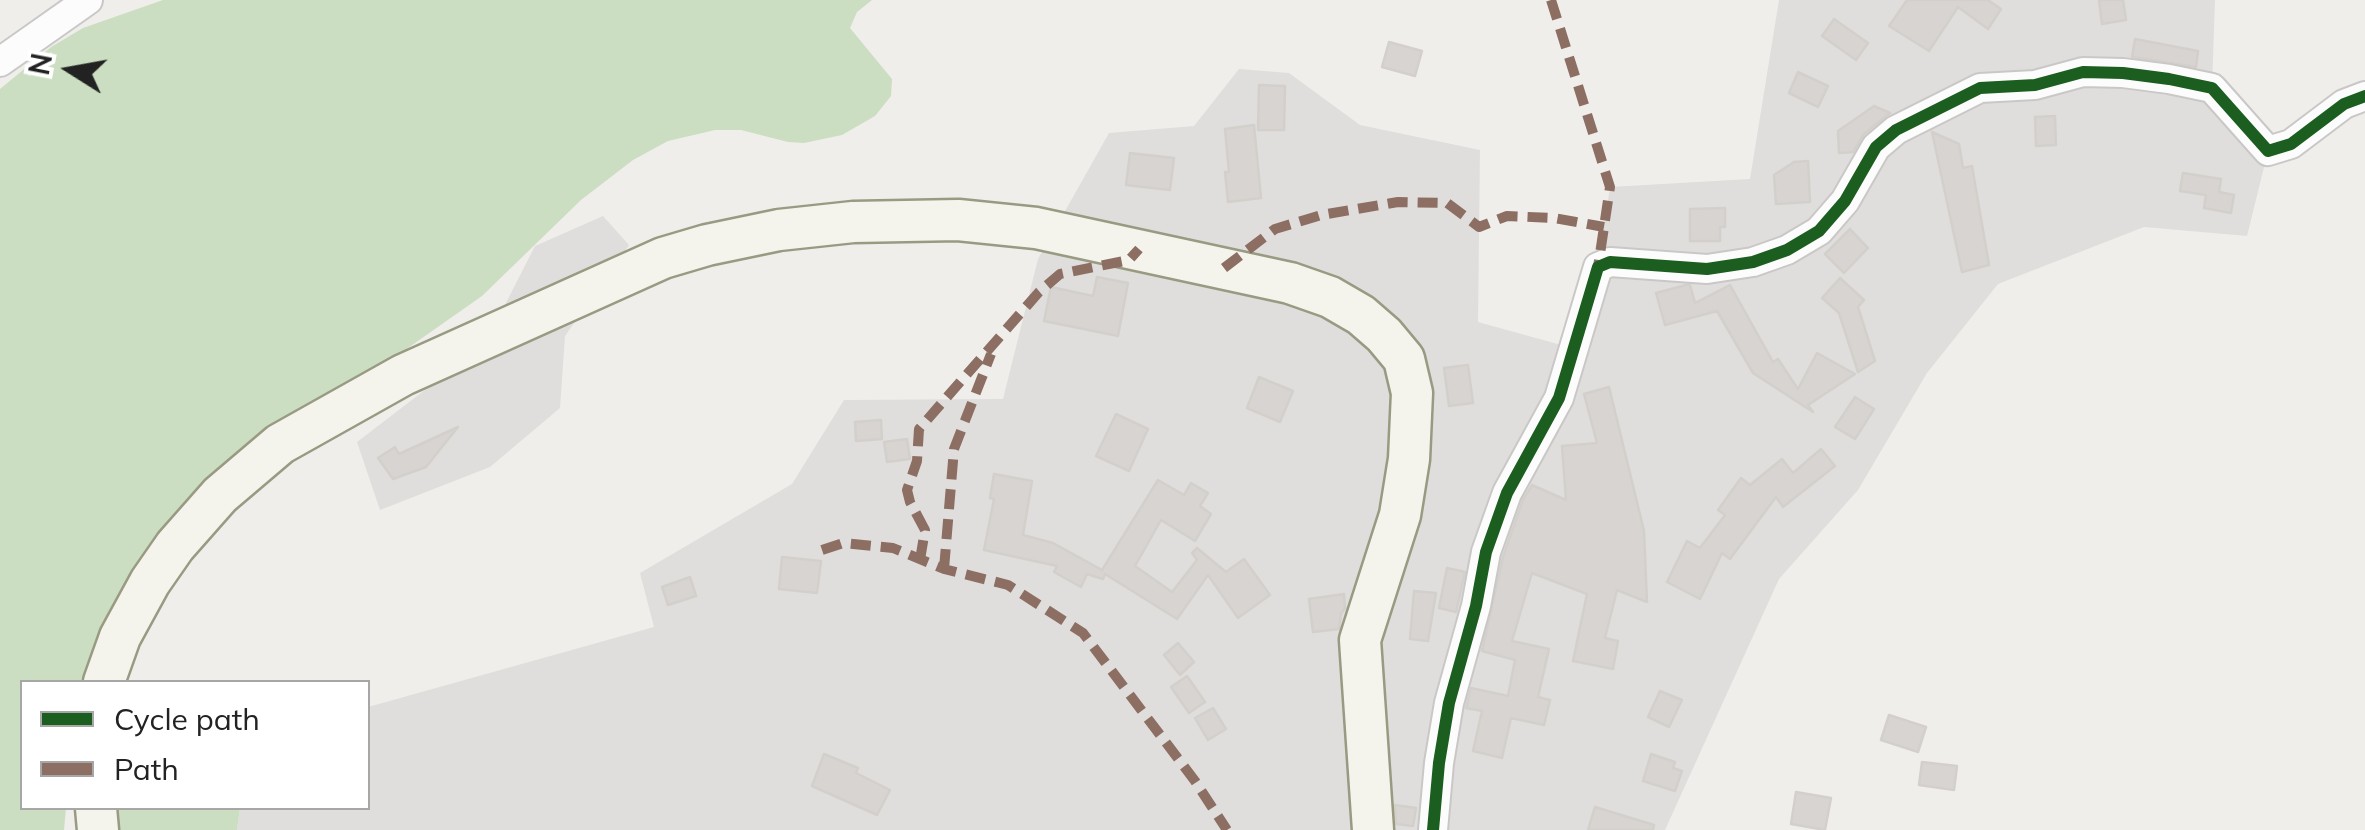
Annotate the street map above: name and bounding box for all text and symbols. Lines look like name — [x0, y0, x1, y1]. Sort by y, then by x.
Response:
north arrow — [20, 20, 120, 120]
text: N — [21, 50, 59, 78]
legend — [20, 680, 370, 810]
text: Cycle path — [114, 700, 260, 738]
text: Path — [114, 750, 179, 788]

